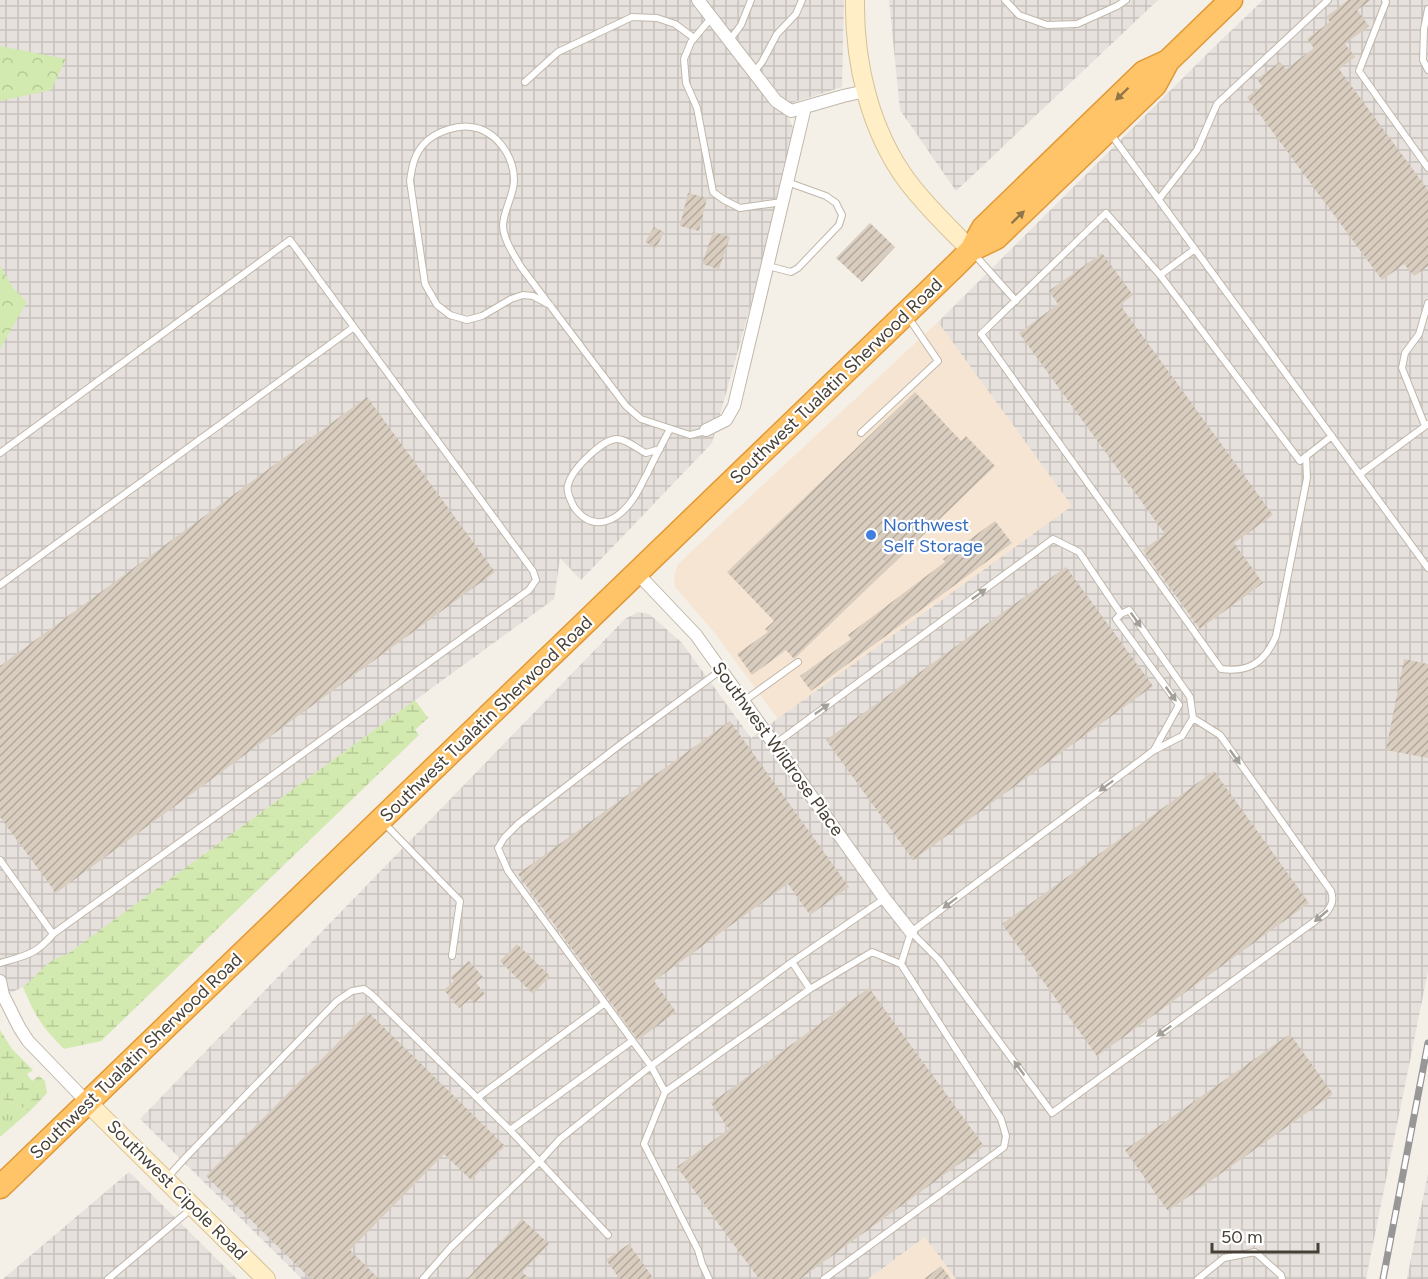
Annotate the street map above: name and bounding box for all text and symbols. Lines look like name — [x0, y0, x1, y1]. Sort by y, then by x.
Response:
one-way arrow — [1115, 87, 1129, 101]
one-way arrow — [1010, 210, 1024, 224]
street label: Southwest Tualatin Sherwood Road — [725, 273, 947, 489]
place label: Northwest Self Storage — [883, 514, 983, 557]
marker: Northwest Self Storage — [864, 528, 878, 542]
one-way arrow — [972, 588, 987, 600]
street label: Southwest Tualatin Sherwood Road — [375, 611, 597, 827]
one-way arrow — [1130, 611, 1142, 627]
street label: Southwest Wildrose Place — [707, 658, 849, 841]
one-way arrow — [1164, 687, 1176, 702]
one-way arrow — [814, 703, 830, 715]
one-way arrow — [1229, 748, 1241, 764]
one-way arrow — [1099, 780, 1115, 792]
one-way arrow — [943, 897, 959, 909]
one-way arrow — [1314, 909, 1329, 922]
street label: Southwest Tualatin Sherwood Road — [25, 948, 247, 1164]
one-way arrow — [1157, 1025, 1173, 1037]
one-way arrow — [1013, 1060, 1025, 1075]
street label: Southwest Cipole Road — [102, 1115, 252, 1265]
scale bar — [1212, 1216, 1318, 1254]
text: 50 m — [1221, 1226, 1263, 1248]

